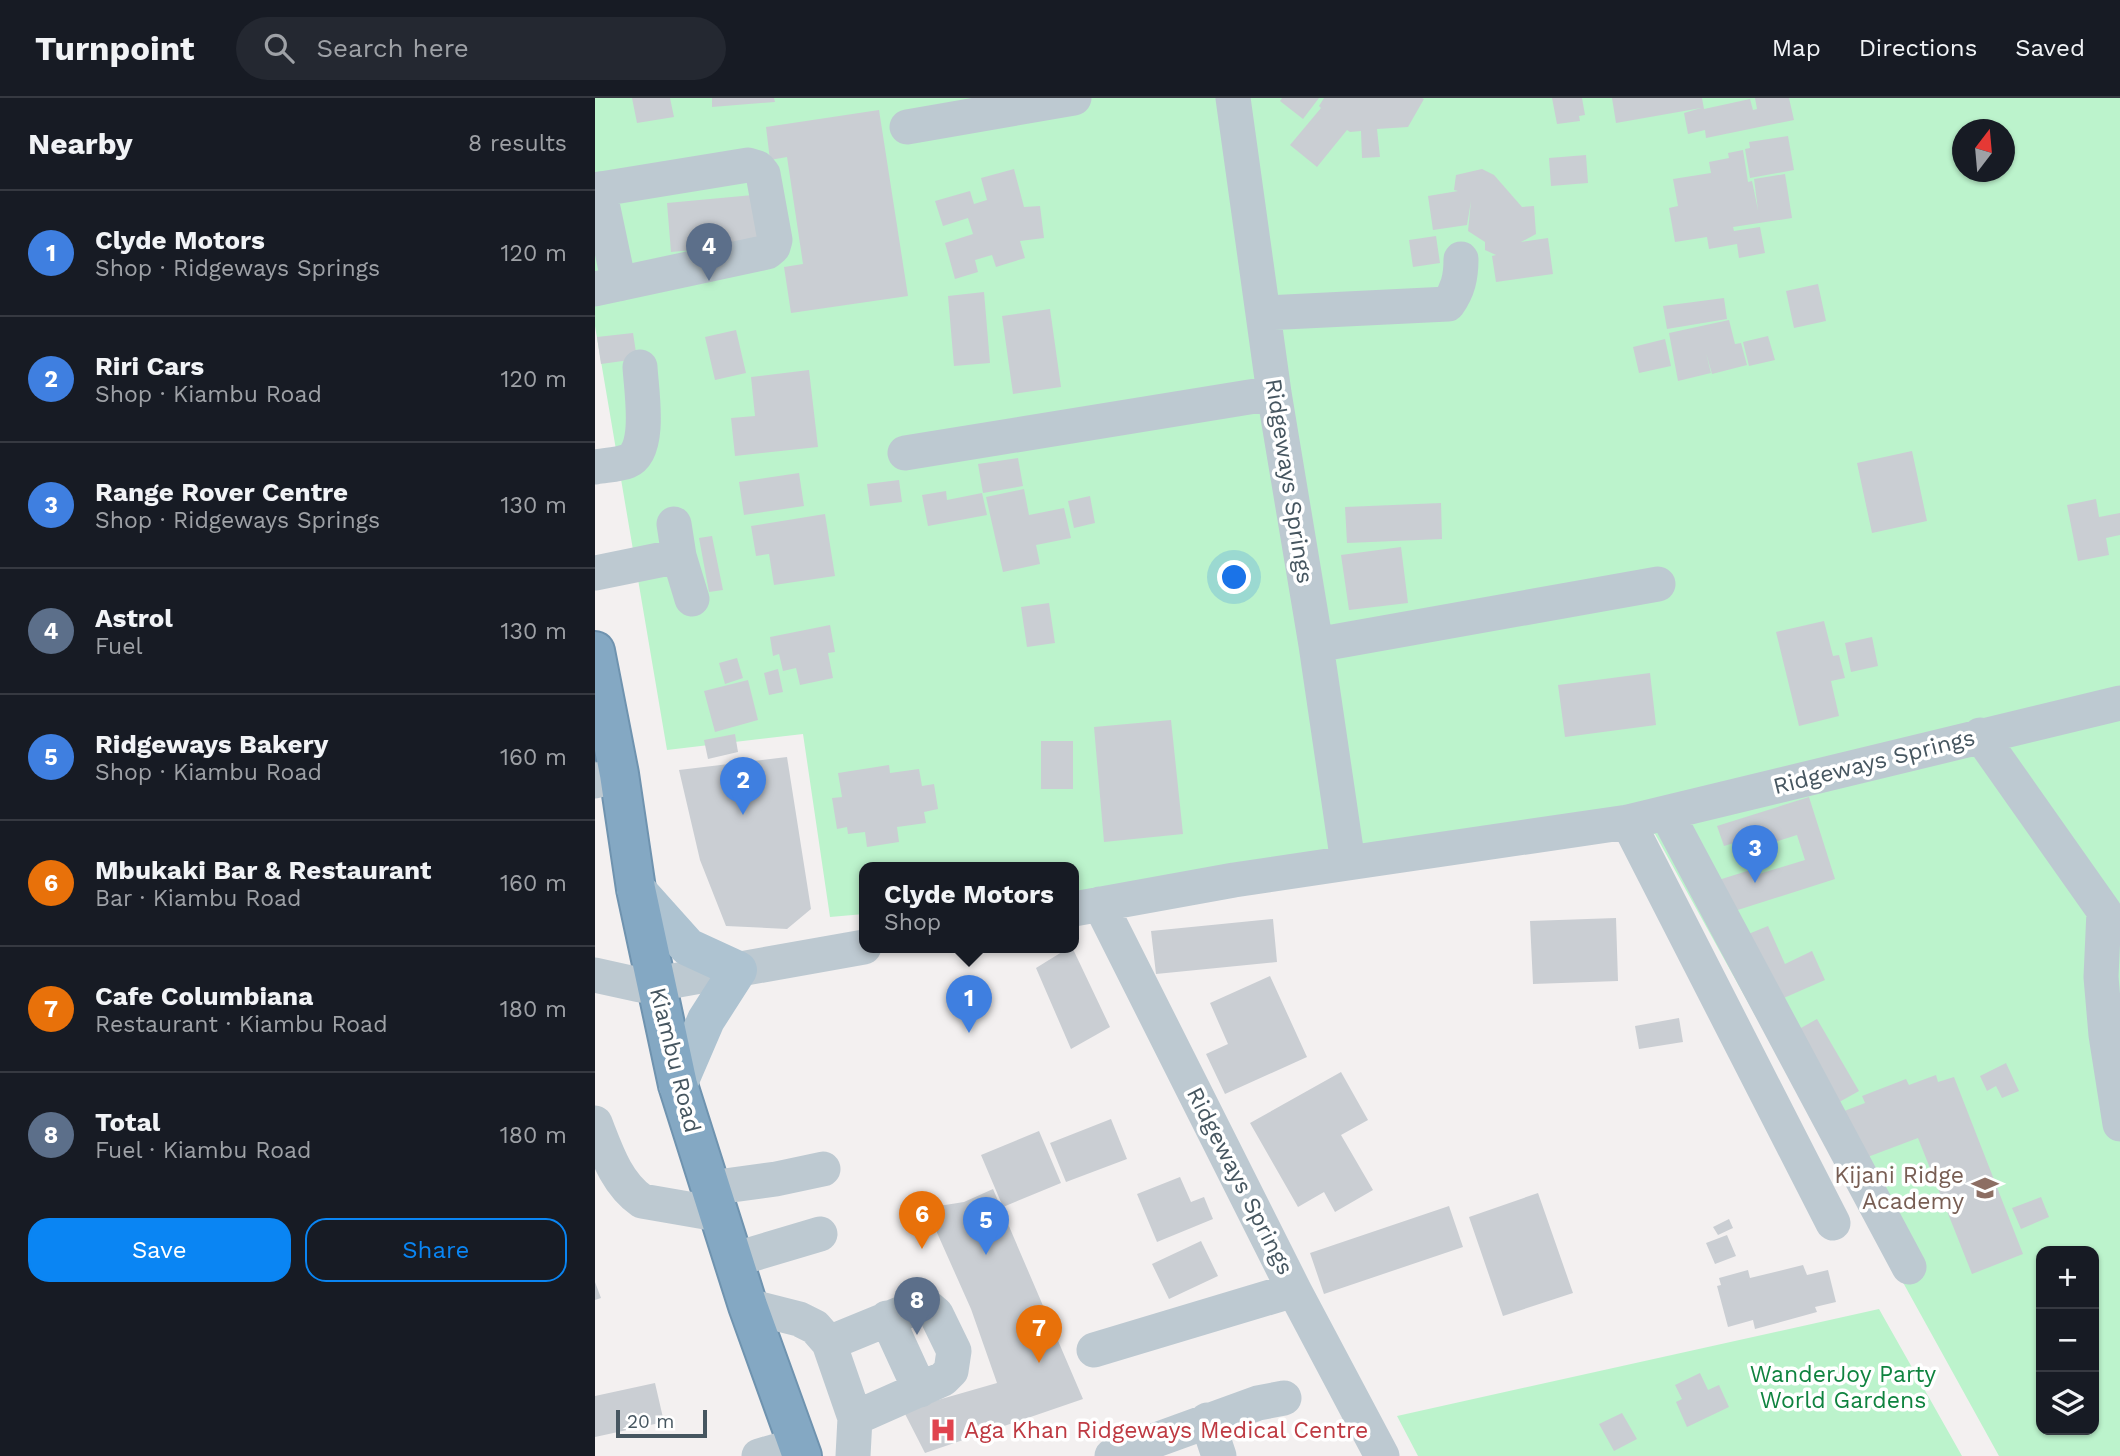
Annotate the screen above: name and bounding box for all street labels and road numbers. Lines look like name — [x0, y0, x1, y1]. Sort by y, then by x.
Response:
street label: Ridgeways Springs — [1259, 377, 1319, 585]
street label: Ridgeways Springs — [1770, 724, 1978, 800]
street label: Kiambu Road — [644, 985, 706, 1135]
street label: Ridgeways Springs — [1181, 1083, 1299, 1279]

